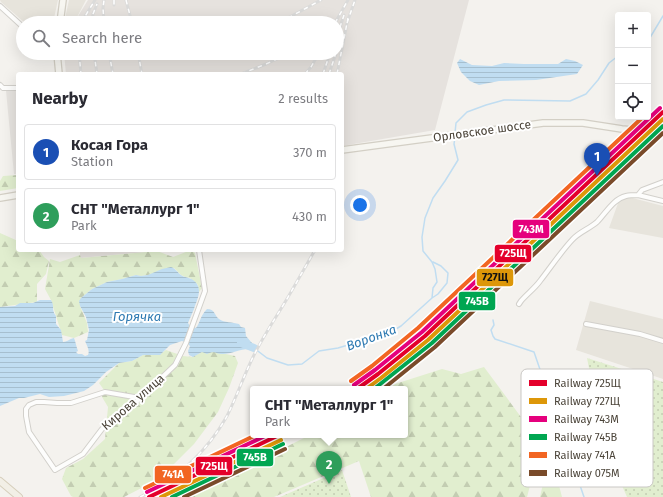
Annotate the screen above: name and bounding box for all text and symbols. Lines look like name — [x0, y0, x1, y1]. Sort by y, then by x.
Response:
map controls — [615, 12, 651, 120]
button: + — [615, 12, 651, 48]
search box — [16, 16, 344, 60]
icon: search — [30, 27, 52, 49]
text: Search here — [62, 29, 142, 47]
button: − — [615, 48, 651, 84]
button: locate — [615, 84, 651, 120]
text: Nearby — [32, 88, 87, 109]
text: 2 results — [278, 91, 328, 106]
street label: Орловское шоссе — [432, 117, 532, 145]
text: Косая Гора — [71, 136, 148, 154]
pin: 1 — [584, 143, 610, 176]
text: 1 — [43, 145, 49, 160]
text: 370 m — [293, 145, 327, 160]
text: Station — [71, 154, 113, 169]
your location — [350, 195, 370, 215]
text: СНТ "Металлург 1" — [71, 200, 200, 218]
text: 2 — [43, 209, 49, 224]
text: 430 m — [292, 209, 327, 224]
text: Park — [71, 218, 97, 233]
line badge: 743М — [512, 219, 550, 239]
text: 743М — [518, 223, 544, 236]
line badge: 725Щ — [494, 244, 532, 263]
text: 725Щ — [500, 247, 527, 260]
line badge: 727Щ — [476, 268, 514, 287]
text: 727Щ — [482, 271, 509, 284]
line badge: 745В — [458, 291, 496, 311]
text: 745В — [465, 295, 489, 308]
water label: Горячка — [113, 309, 161, 324]
water label: Воронка — [344, 321, 398, 353]
legend — [521, 369, 653, 487]
street label: Кирова улица — [99, 371, 167, 433]
text: Railway 725Щ — [554, 377, 621, 390]
popup — [250, 386, 408, 438]
text: Railway 727Щ — [554, 395, 620, 408]
text: СНТ "Металлург 1" — [265, 396, 393, 414]
text: Railway 743М — [554, 413, 619, 426]
text: Park — [265, 414, 290, 429]
text: Railway 745В — [554, 431, 617, 444]
line badge: 745В — [236, 448, 274, 467]
text: Railway 741А — [554, 449, 616, 462]
text: 745В — [243, 451, 267, 464]
pin: 2 — [316, 451, 342, 484]
line badge: 725Щ — [195, 456, 233, 476]
text: 725Щ — [201, 460, 228, 473]
line badge: 741А — [154, 465, 192, 484]
text: Railway 075М — [554, 467, 619, 480]
text: 741А — [162, 468, 184, 481]

